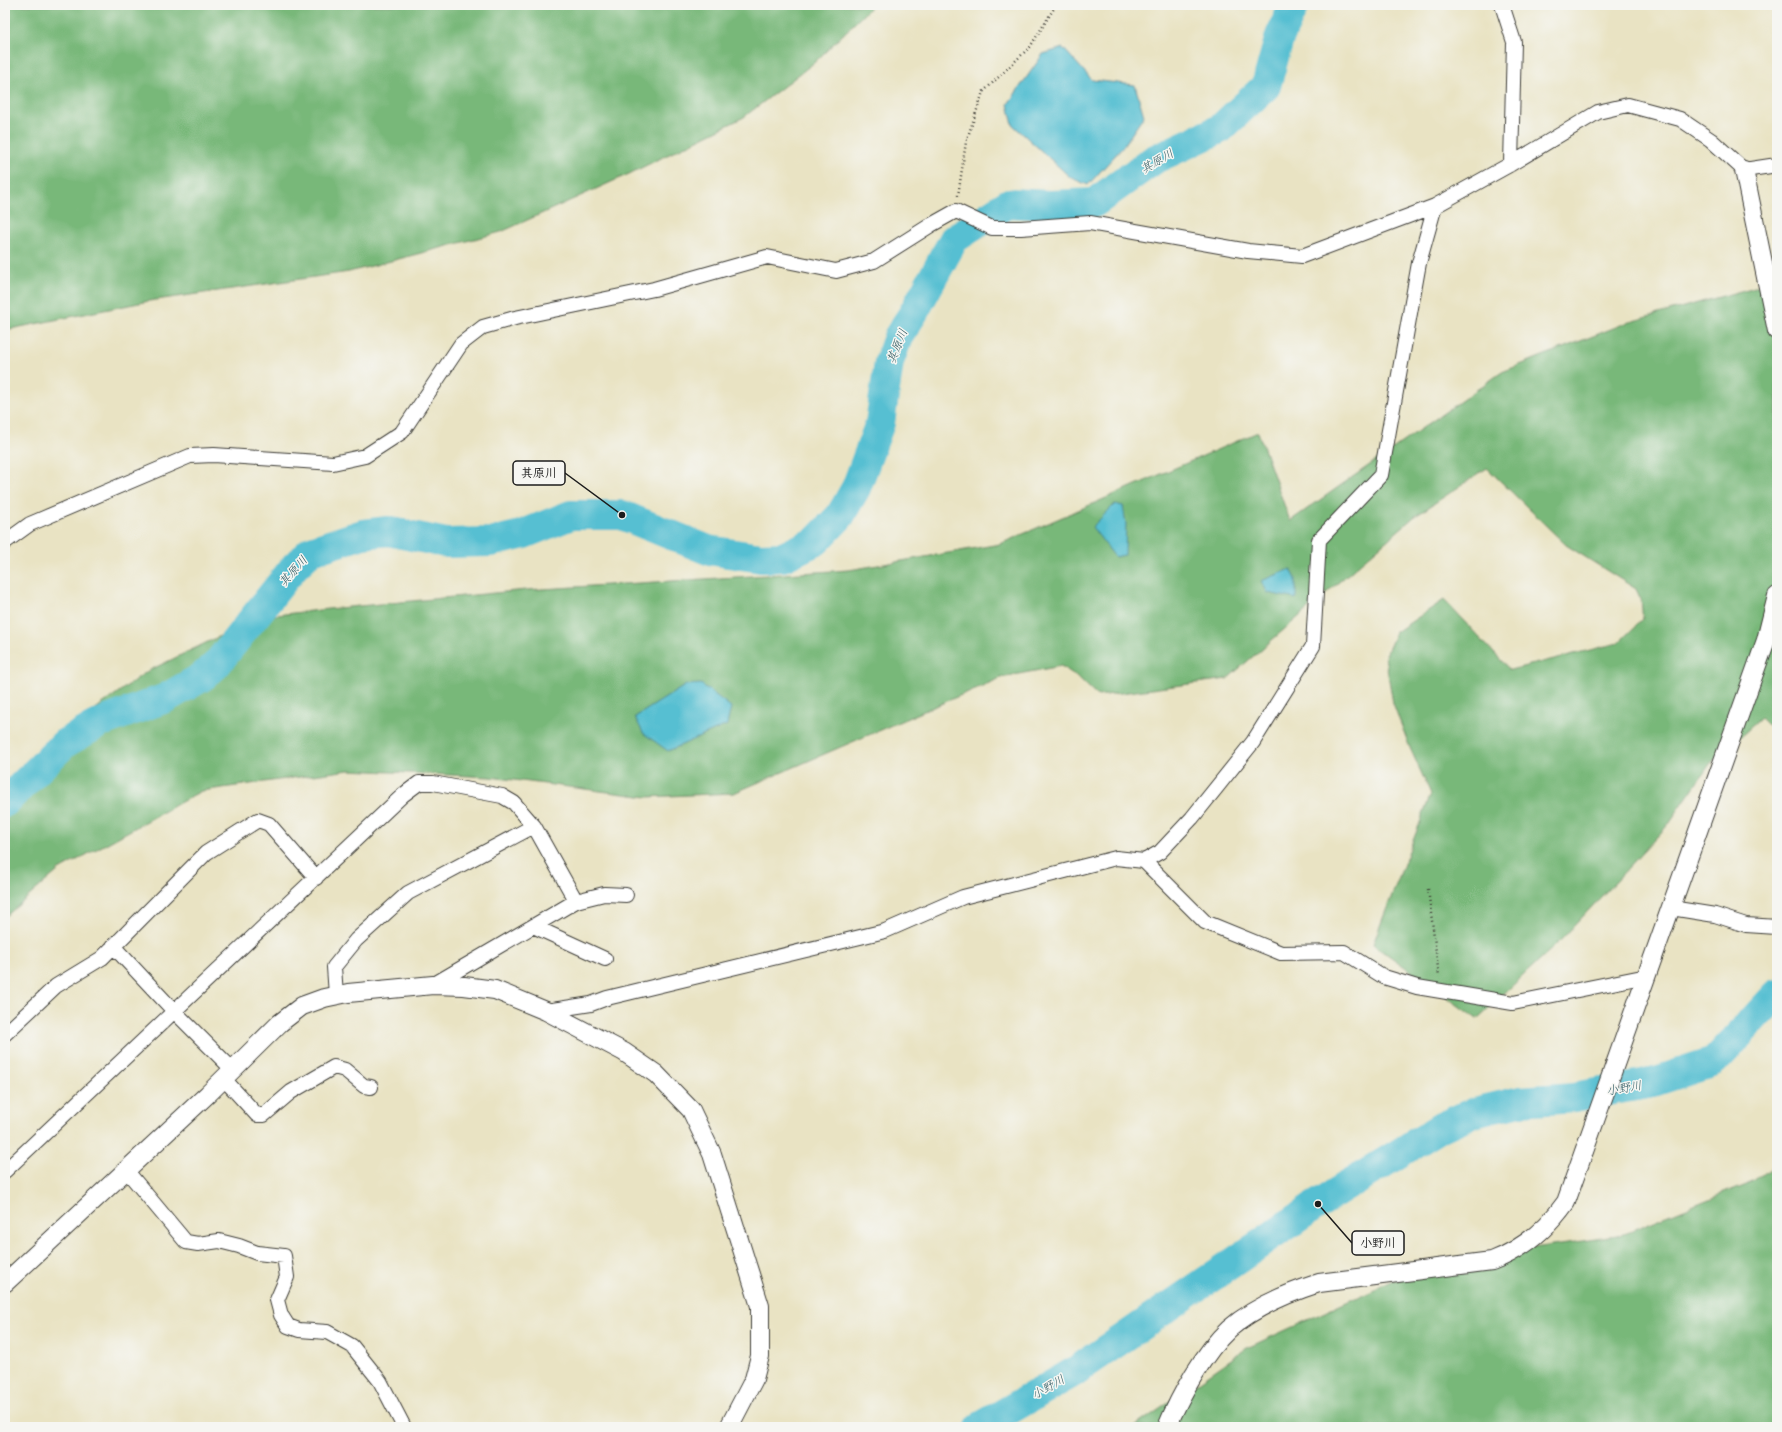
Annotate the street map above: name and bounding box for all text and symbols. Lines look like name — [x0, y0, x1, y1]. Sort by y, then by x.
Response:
water label: 其原川 — [1136, 143, 1177, 177]
water label: 其原川 — [881, 326, 911, 366]
callout: 其原川 — [513, 461, 565, 485]
text: 其原川 — [521, 463, 557, 481]
water label: 其原川 — [274, 551, 311, 590]
water label: 小野川 — [1605, 1075, 1643, 1099]
callout: 小野川 — [1352, 1231, 1404, 1255]
text: 小野川 — [1360, 1233, 1396, 1251]
water label: 小野川 — [1027, 1369, 1068, 1403]

